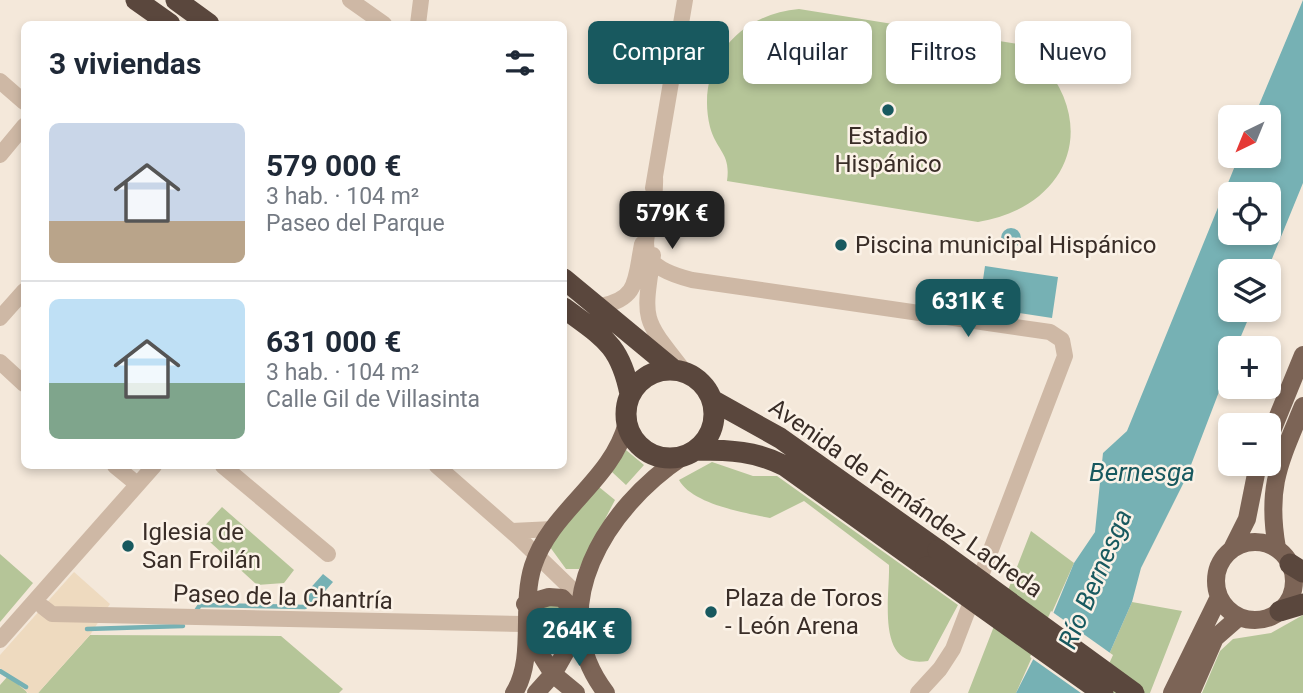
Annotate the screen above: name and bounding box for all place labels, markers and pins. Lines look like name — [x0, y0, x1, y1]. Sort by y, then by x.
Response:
marker: Estadio Hispánico — [880, 102, 896, 118]
place label: Estadio Hispánico — [834, 122, 942, 178]
pin: 579K € — [615, 191, 729, 251]
place label: Piscina municipal Hispánico — [855, 231, 1156, 259]
marker: Piscina municipal Hispánico — [833, 237, 849, 253]
pin: 631K € — [911, 280, 1025, 339]
place label: Iglesia de San Froilán — [142, 518, 261, 574]
marker: Iglesia de San Froilán — [120, 538, 136, 554]
place label: Plaza de Toros - León Arena — [725, 584, 883, 640]
marker: Plaza de Toros - León Arena — [703, 604, 719, 620]
pin: 264K € — [522, 608, 636, 668]

